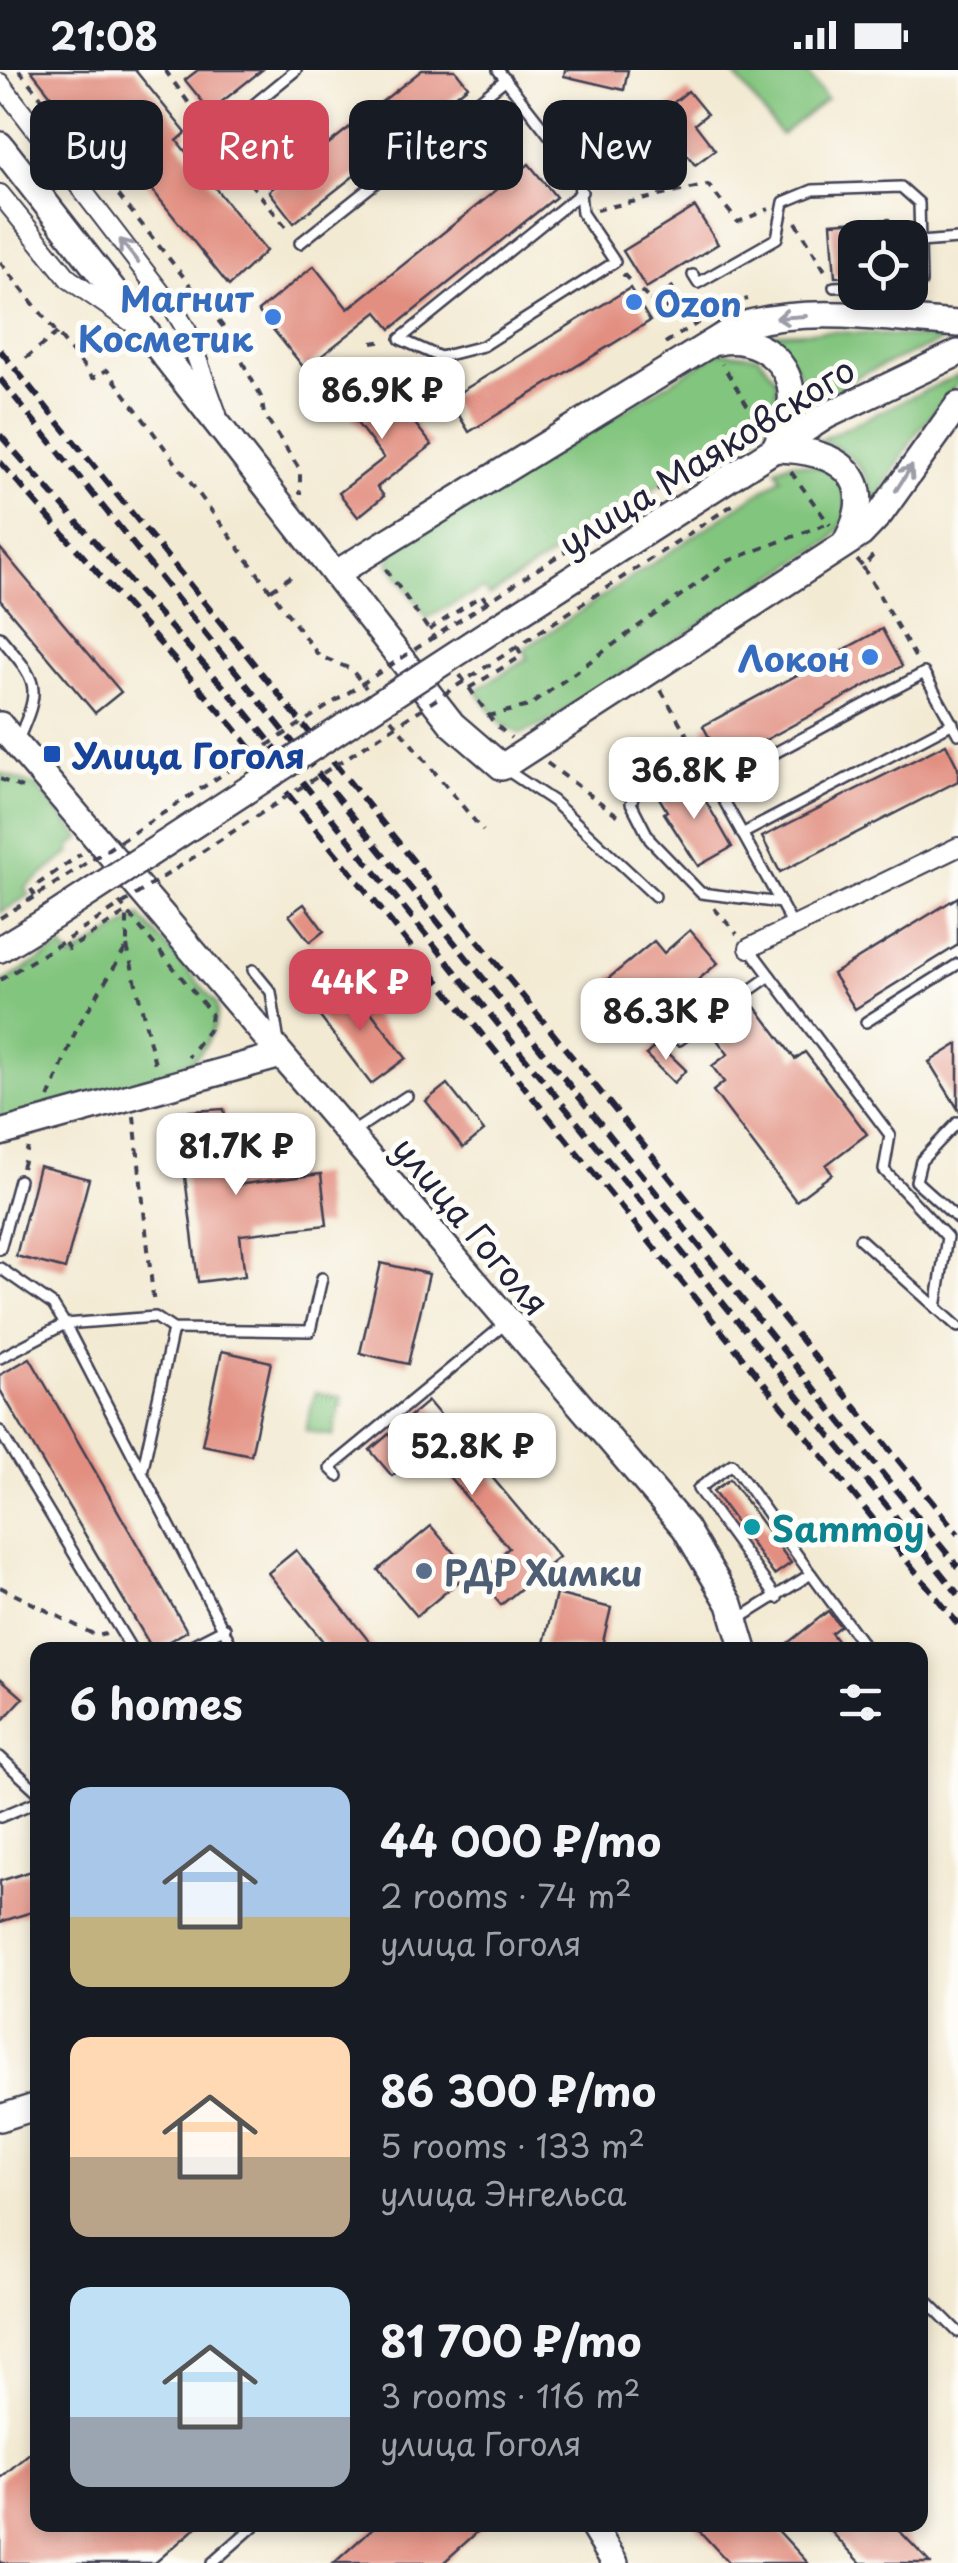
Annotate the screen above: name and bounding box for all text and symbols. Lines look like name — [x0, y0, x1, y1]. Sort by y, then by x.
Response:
text: 21:08 — [50, 7, 158, 64]
chip: Buy — [30, 100, 163, 190]
chip: Rent — [183, 100, 329, 190]
chip: Filters — [349, 100, 523, 190]
chip: New — [543, 100, 687, 190]
map controls — [838, 220, 928, 310]
button: locate — [838, 220, 928, 310]
one-way arrow — [118, 238, 139, 265]
place label: Магнит Косметик — [78, 271, 254, 364]
place label: Ozon — [654, 276, 742, 329]
marker: Ozon — [623, 291, 645, 313]
marker: Магнит Косметик — [262, 306, 284, 328]
one-way arrow — [775, 308, 807, 327]
street label: улица Маяковского — [547, 342, 865, 568]
pin: 86.9K ₽ — [290, 357, 474, 442]
text: 86.9K ₽ — [321, 365, 443, 413]
one-way arrow — [893, 464, 914, 492]
place label: Локон — [738, 631, 850, 684]
marker: Локон — [859, 646, 881, 668]
place label: Улица Гоголя — [71, 728, 305, 781]
pin: 36.8K ₽ — [602, 737, 786, 822]
marker: Улица Гоголя — [41, 743, 63, 765]
text: 36.8K ₽ — [631, 745, 757, 793]
pin: 44K ₽ — [290, 949, 430, 1034]
text: 44K ₽ — [311, 957, 409, 1005]
pin: 86.3K ₽ — [574, 978, 758, 1063]
text: 86.3K ₽ — [603, 986, 729, 1034]
pin: 81.7K ₽ — [144, 1113, 328, 1198]
text: 81.7K ₽ — [178, 1121, 294, 1169]
street label: улица Гоголя — [381, 1124, 563, 1326]
pin: 52.8K ₽ — [380, 1413, 564, 1498]
text: 52.8K ₽ — [410, 1421, 534, 1469]
place label: Sammoy — [772, 1501, 924, 1554]
marker: Sammoy — [741, 1516, 763, 1538]
place label: РДР Химки — [444, 1545, 643, 1598]
marker: РДР Химки — [413, 1560, 435, 1582]
text: 6 homes — [70, 1671, 243, 1734]
icon: filters — [833, 1675, 888, 1730]
text: 44 000 ₽/mo — [380, 1808, 661, 1871]
icon: home — [150, 1827, 270, 1947]
text: 2 rooms · 74 m² — [380, 1871, 632, 1919]
text: улица Гоголя — [380, 1919, 581, 1967]
text: 86 300 ₽/mo — [380, 2058, 656, 2121]
icon: home — [150, 2077, 270, 2197]
text: 5 rooms · 133 m² — [380, 2121, 645, 2169]
text: улица Энгельса — [380, 2169, 627, 2217]
text: 81 700 ₽/mo — [380, 2308, 642, 2371]
icon: home — [150, 2327, 270, 2447]
text: 3 rooms · 116 m² — [380, 2371, 641, 2419]
text: улица Гоголя — [380, 2419, 581, 2467]

